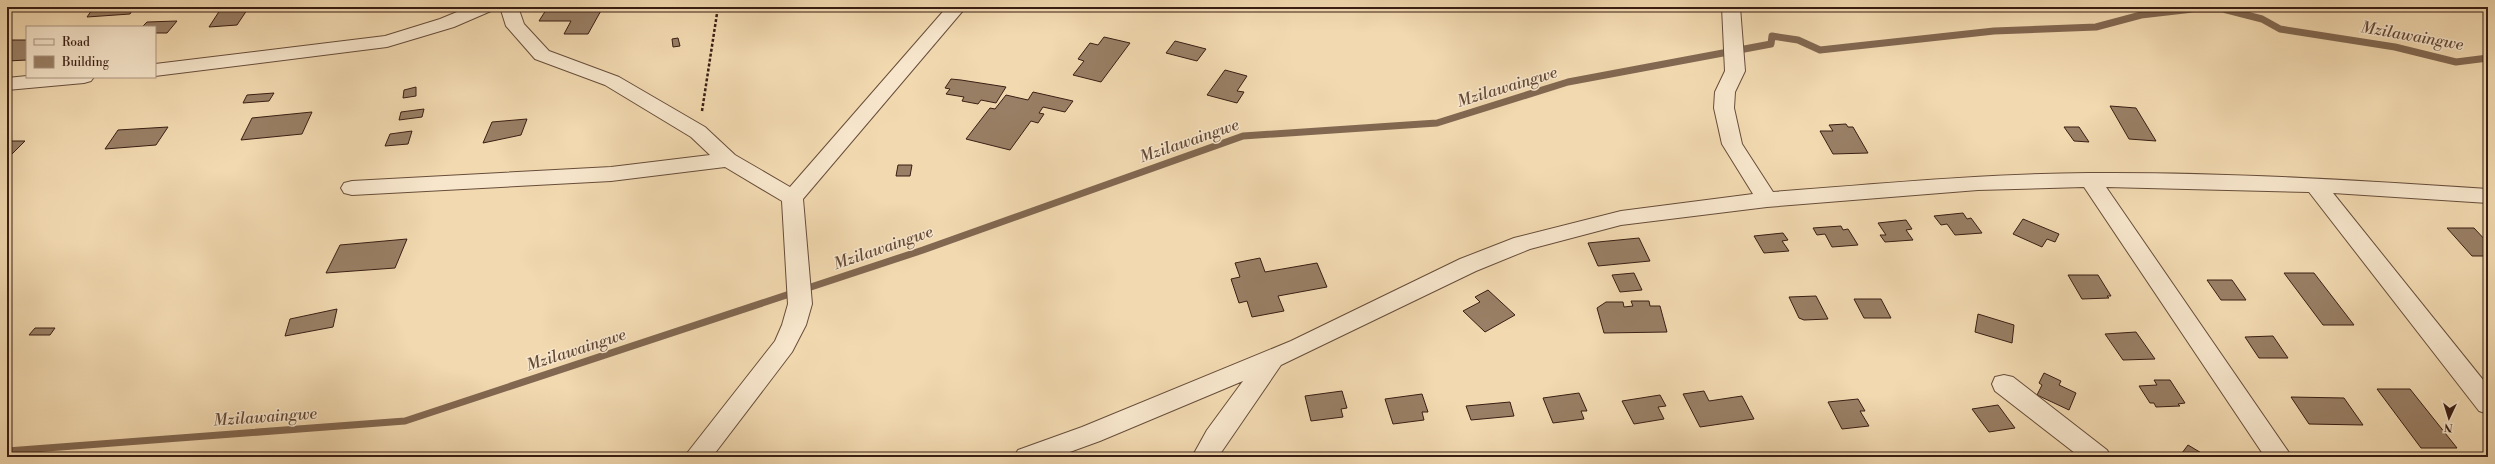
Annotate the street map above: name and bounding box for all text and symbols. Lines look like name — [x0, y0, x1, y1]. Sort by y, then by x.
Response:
water label: Mzilawaingwe — [2359, 17, 2465, 55]
legend — [26, 26, 156, 78]
text: Road — [62, 35, 90, 50]
text: Building — [61, 55, 110, 70]
water label: Mzilawaingwe — [1454, 62, 1560, 112]
water label: Mzilawaingwe — [1137, 114, 1242, 167]
water label: Mzilawaingwe — [831, 221, 936, 274]
water label: Mzilawaingwe — [524, 324, 629, 376]
north arrow — [2429, 398, 2469, 438]
water label: Mzilawaingwe — [213, 403, 318, 431]
text: N — [2443, 420, 2453, 434]

